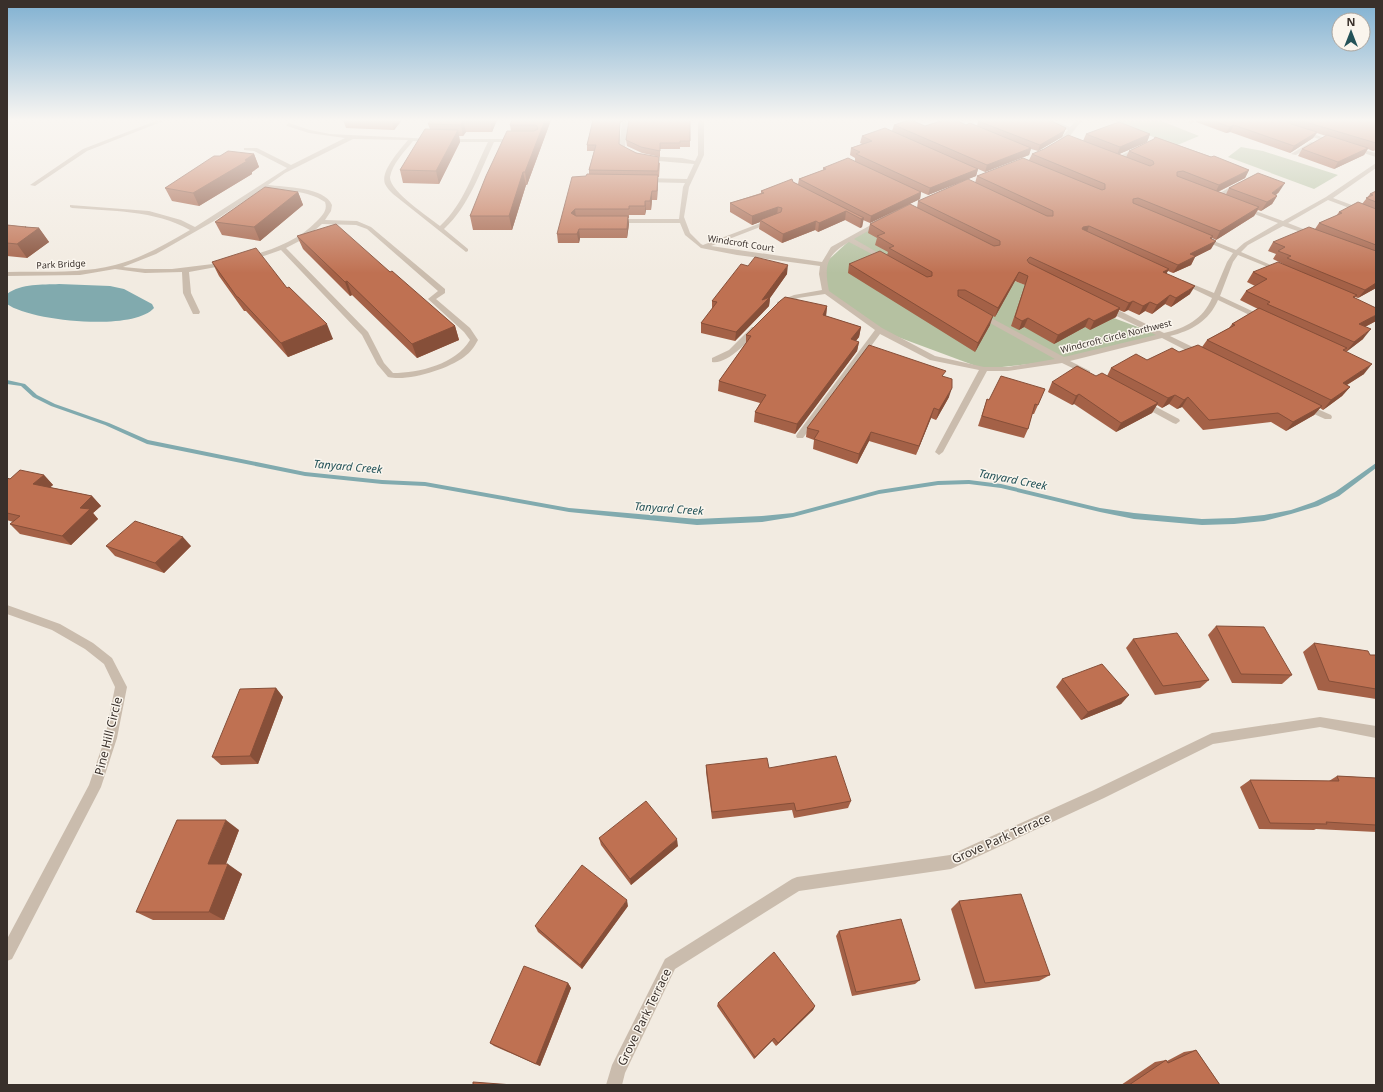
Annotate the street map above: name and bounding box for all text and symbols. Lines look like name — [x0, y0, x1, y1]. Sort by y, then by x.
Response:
north arrow — [1331, 12, 1371, 52]
text: N — [1347, 14, 1355, 29]
street label: Windcroft Court — [707, 231, 776, 255]
street label: Park Bridge — [36, 256, 86, 272]
street label: Windcroft Circle Northwest — [1059, 316, 1174, 356]
water label: Tanyard Creek — [313, 456, 384, 477]
water label: Tanyard Creek — [978, 465, 1049, 493]
water label: Tanyard Creek — [634, 498, 705, 518]
street label: Pine Hill Circle — [90, 695, 126, 777]
street label: Grove Park Terrace — [949, 808, 1053, 867]
street label: Grove Park Terrace — [613, 965, 675, 1069]

